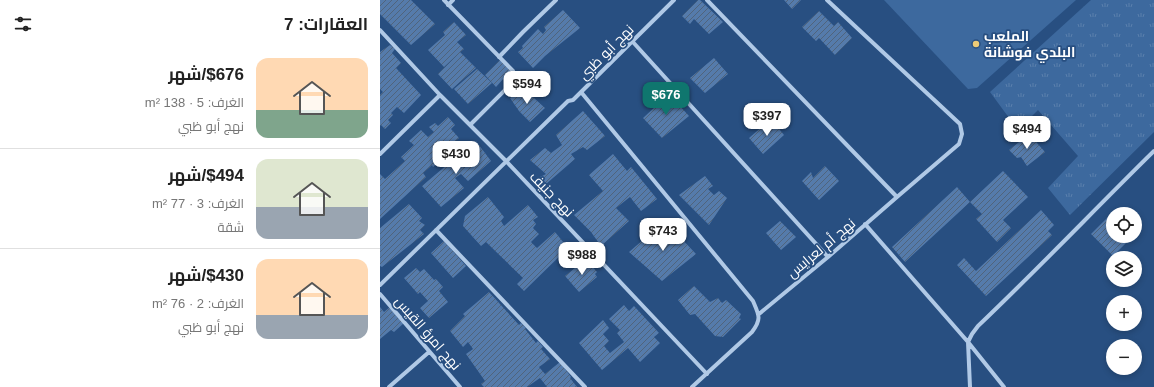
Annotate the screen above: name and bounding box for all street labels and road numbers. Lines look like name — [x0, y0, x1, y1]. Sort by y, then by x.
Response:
street label: نهج أبو ظبي — [574, 20, 640, 86]
street label: نهج جنيف — [526, 168, 577, 221]
street label: نهج أم لعرايس — [783, 214, 860, 283]
street label: نهج امرؤ القيس — [391, 293, 464, 374]

